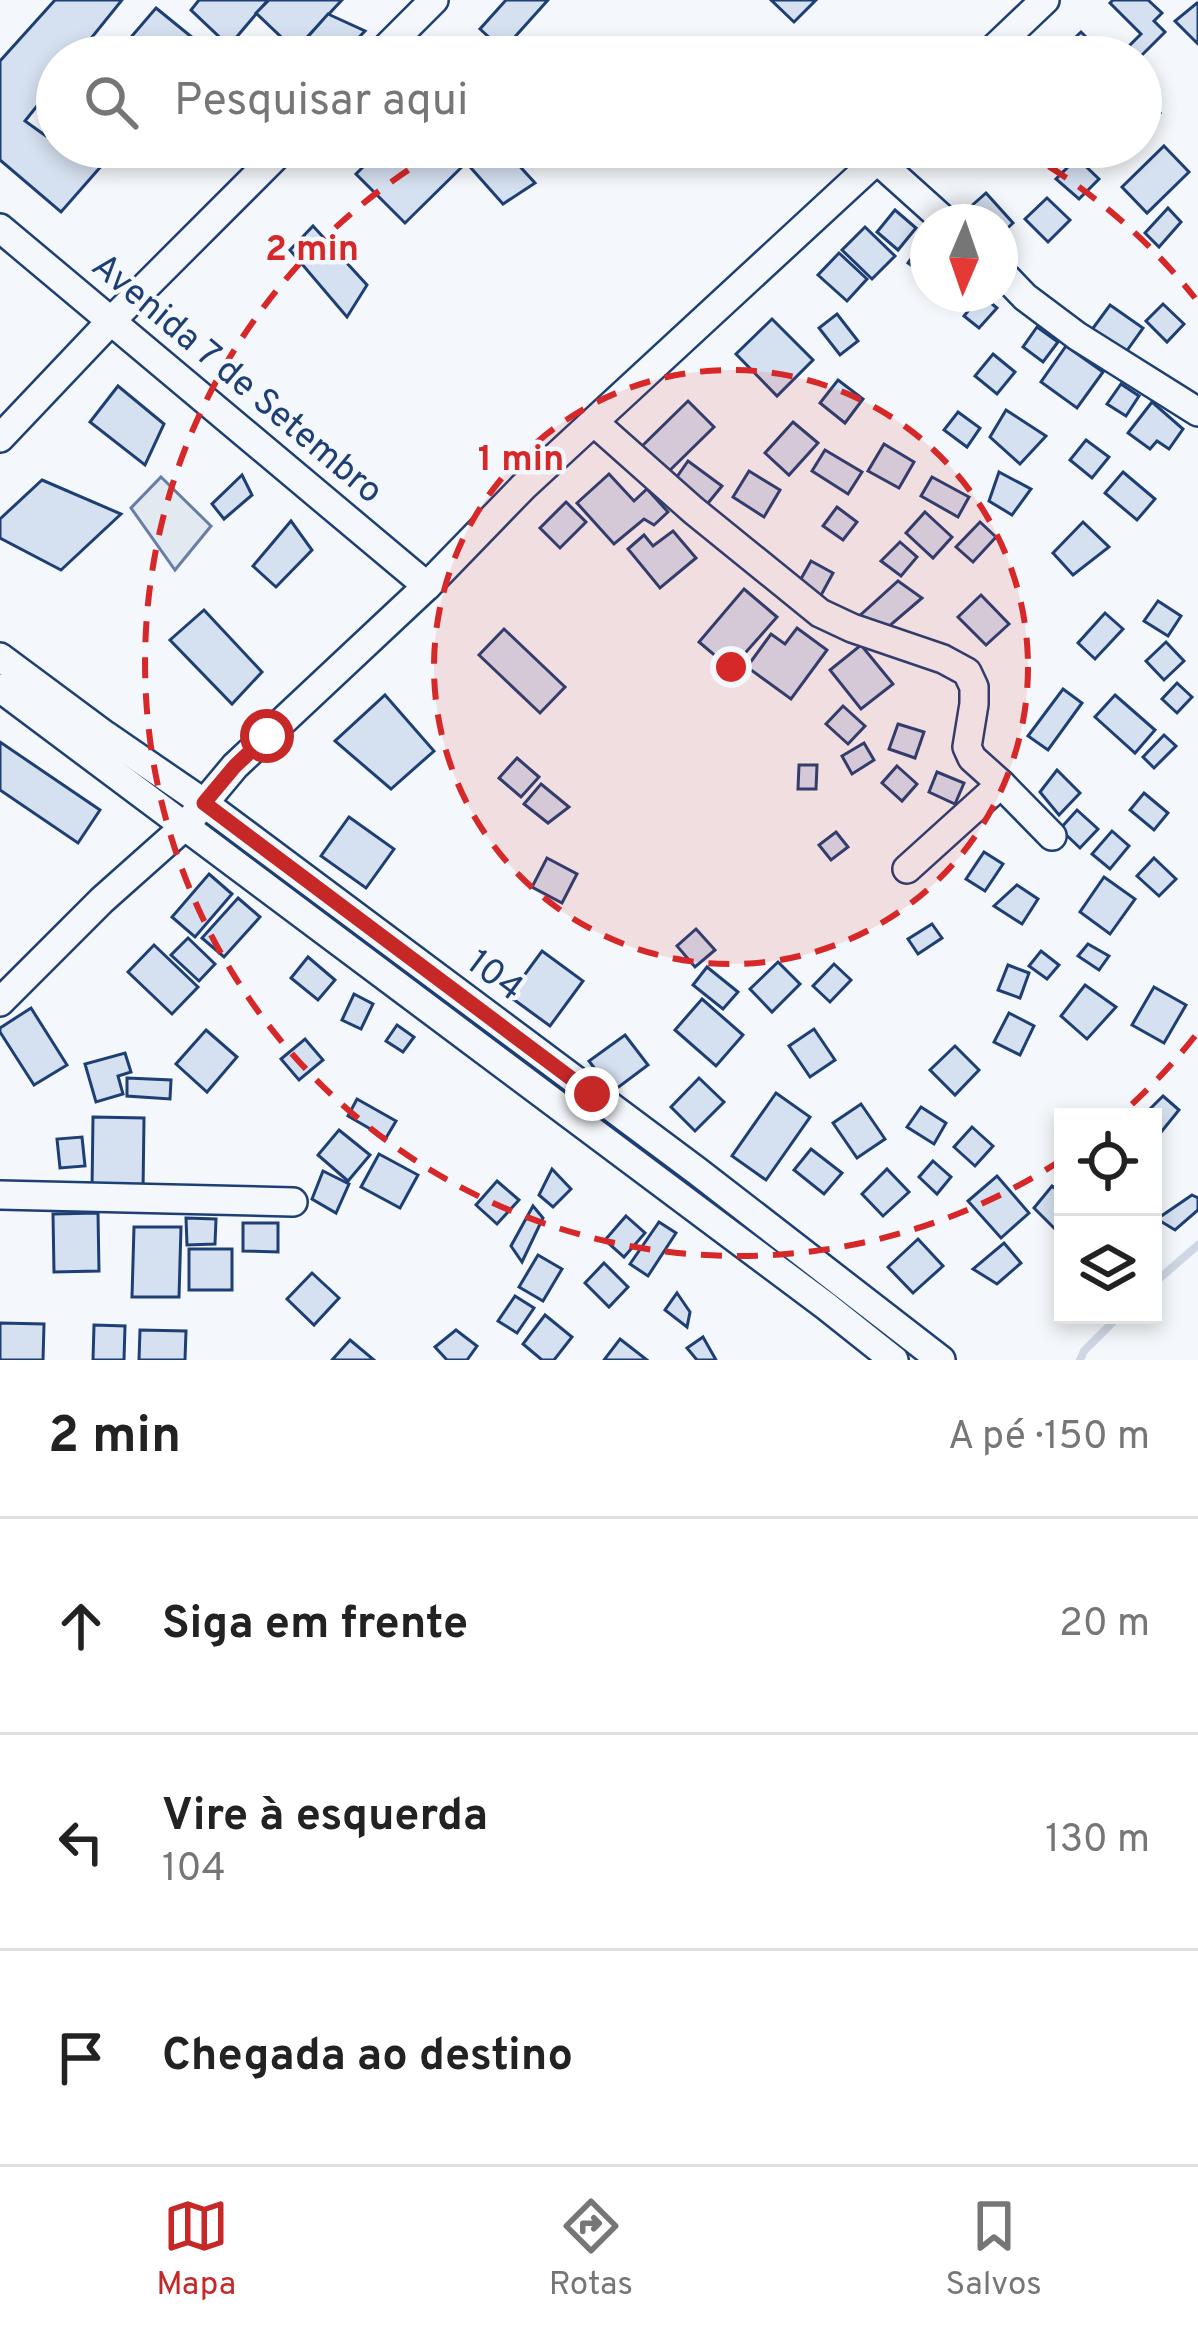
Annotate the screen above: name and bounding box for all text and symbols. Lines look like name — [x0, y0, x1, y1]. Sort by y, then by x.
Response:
search box — [36, 36, 1162, 168]
icon: search — [78, 69, 144, 135]
text: Pesquisar aqui — [174, 74, 468, 131]
north arrow — [910, 204, 1018, 312]
text: 2 min — [265, 228, 359, 274]
street label: Avenida 7 de Setembro — [81, 245, 391, 515]
text: 1 min — [478, 438, 564, 484]
centre of rings — [710, 646, 752, 688]
route start — [240, 709, 294, 763]
street label: 104 — [457, 941, 531, 1013]
route end — [565, 1067, 619, 1121]
map controls — [1054, 1108, 1162, 1324]
button: locate — [1054, 1108, 1162, 1216]
button: layers — [1054, 1216, 1162, 1324]
text: 2 min — [48, 1406, 181, 1471]
text: A pé · 150 m — [948, 1414, 1150, 1463]
icon: ahead — [48, 1593, 114, 1659]
text: Siga em frente — [162, 1597, 468, 1654]
text: 20 m — [1059, 1601, 1150, 1650]
text: Vire à esquerda — [162, 1789, 488, 1846]
icon: left — [48, 1809, 114, 1875]
text: 130 m — [1045, 1817, 1150, 1866]
text: 104 — [162, 1846, 226, 1895]
icon: arrive — [48, 2025, 114, 2091]
text: Chegada ao destino — [162, 2029, 573, 2086]
tab: Mapa — [156, 2193, 236, 2307]
tab: Rotas — [549, 2193, 633, 2307]
tab: Salvos — [946, 2193, 1042, 2307]

